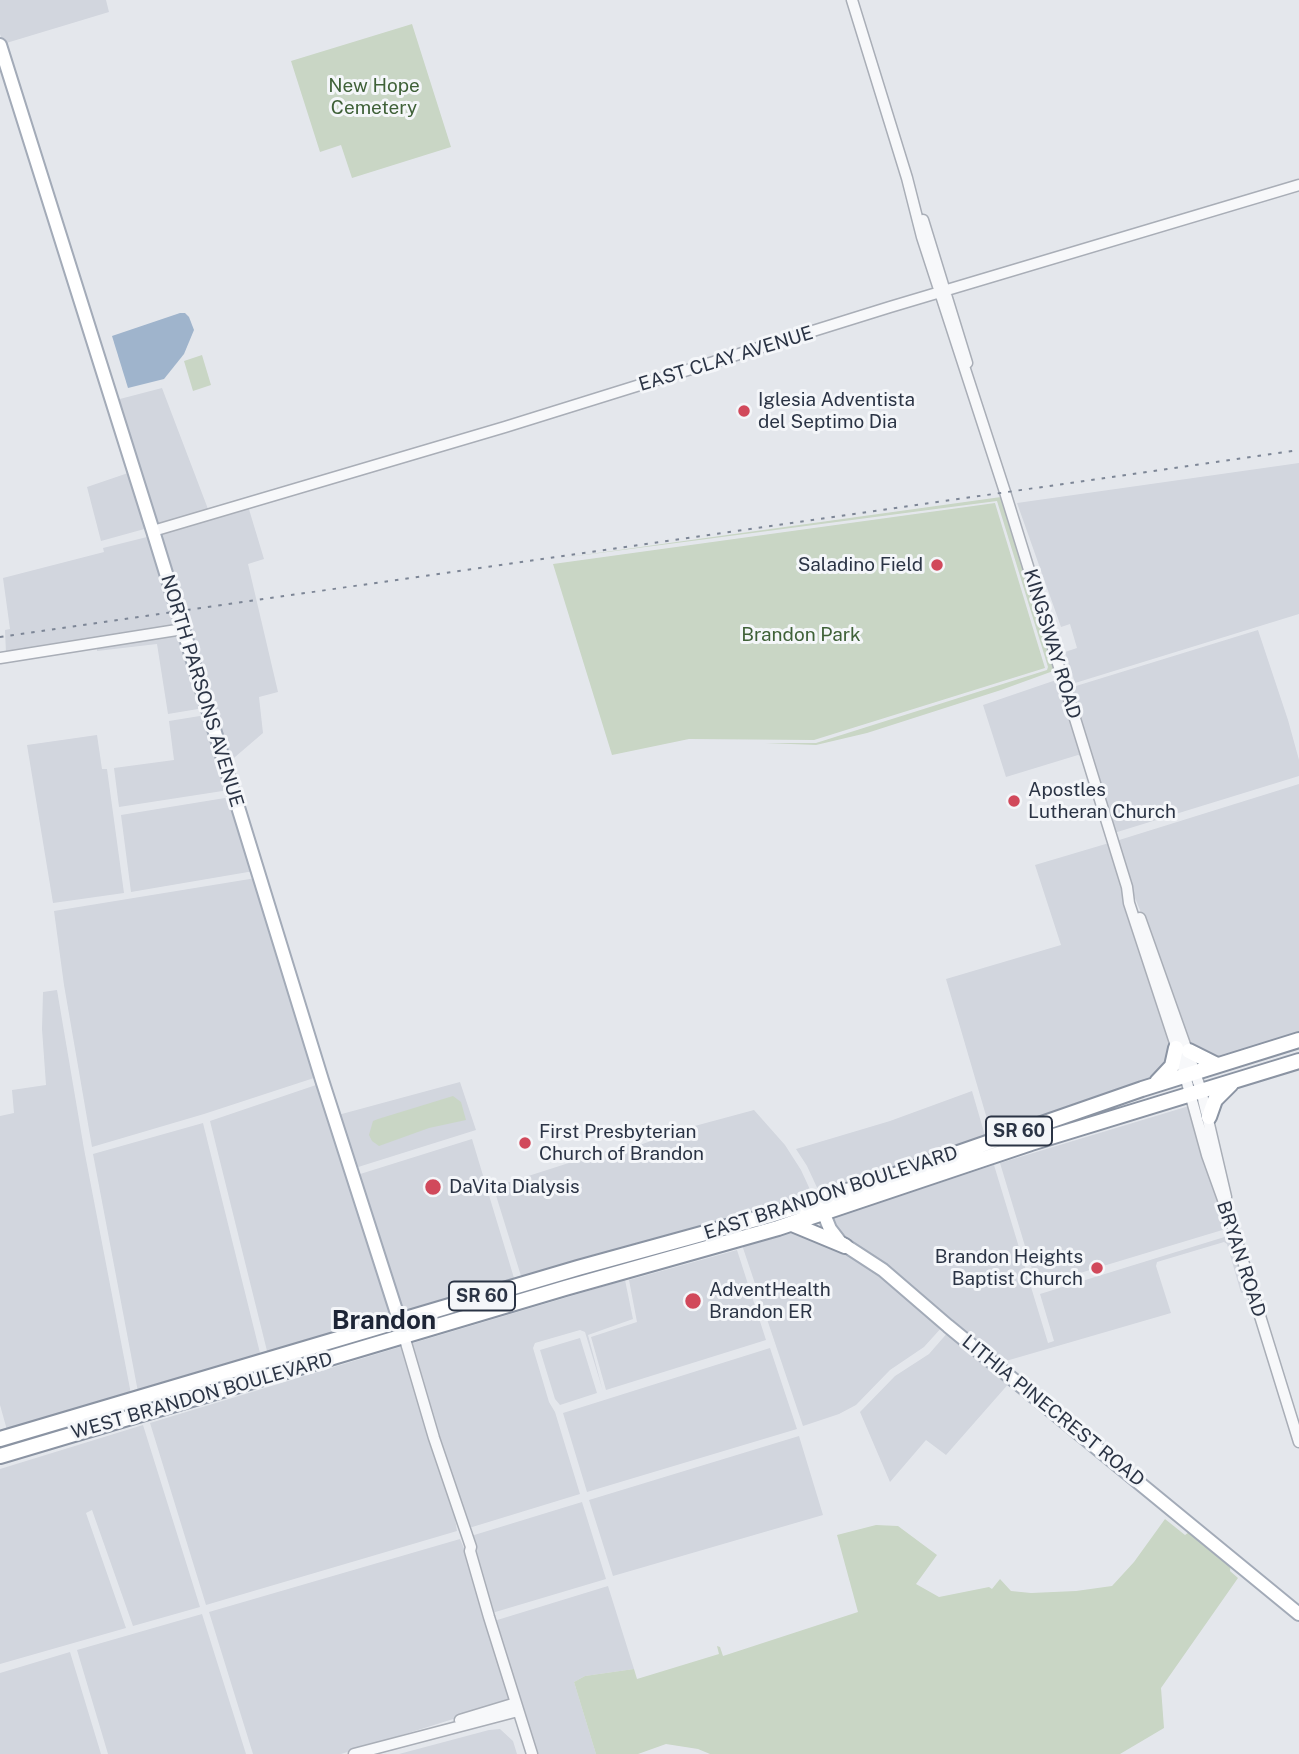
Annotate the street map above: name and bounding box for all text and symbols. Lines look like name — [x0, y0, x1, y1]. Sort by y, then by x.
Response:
park label: New Hope Cemetery — [328, 75, 420, 119]
street label: EAST CLAY AVENUE — [636, 322, 816, 396]
place label: Iglesia Adventista del Septimo Dia — [758, 389, 915, 433]
marker: Iglesia Adventista del Septimo Dia — [736, 403, 752, 419]
place label: Saladino Field — [798, 554, 923, 576]
marker: Saladino Field — [929, 557, 945, 573]
street label: KINGSWAY ROAD — [1018, 566, 1086, 722]
street label: NORTH PARSONS AVENUE — [156, 572, 248, 810]
park label: Brandon Park — [741, 624, 861, 646]
place label: Apostles Lutheran Church — [1028, 779, 1176, 823]
marker: Apostles Lutheran Church — [1006, 793, 1022, 809]
road number: SR 60 — [986, 1116, 1052, 1146]
place label: First Presbyterian Church of Brandon — [539, 1121, 704, 1165]
marker: First Presbyterian Church of Brandon — [517, 1135, 533, 1151]
street label: EAST BRANDON BOULEVARD — [701, 1141, 961, 1245]
place label: DaVita Dialysis — [449, 1176, 580, 1198]
marker: DaVita Dialysis — [423, 1177, 443, 1197]
street label: BRYAN ROAD — [1212, 1198, 1270, 1320]
place label: Brandon Heights Baptist Church — [935, 1246, 1083, 1290]
marker: Brandon Heights Baptist Church — [1089, 1260, 1105, 1276]
place label: AdventHealth Brandon ER — [709, 1279, 831, 1323]
road number: SR 60 — [449, 1282, 515, 1310]
marker: AdventHealth Brandon ER — [683, 1291, 703, 1311]
district label: Brandon — [332, 1305, 436, 1337]
street label: LITHIA PINECREST ROAD — [957, 1330, 1149, 1492]
street label: WEST BRANDON BOULEVARD — [69, 1348, 335, 1444]

